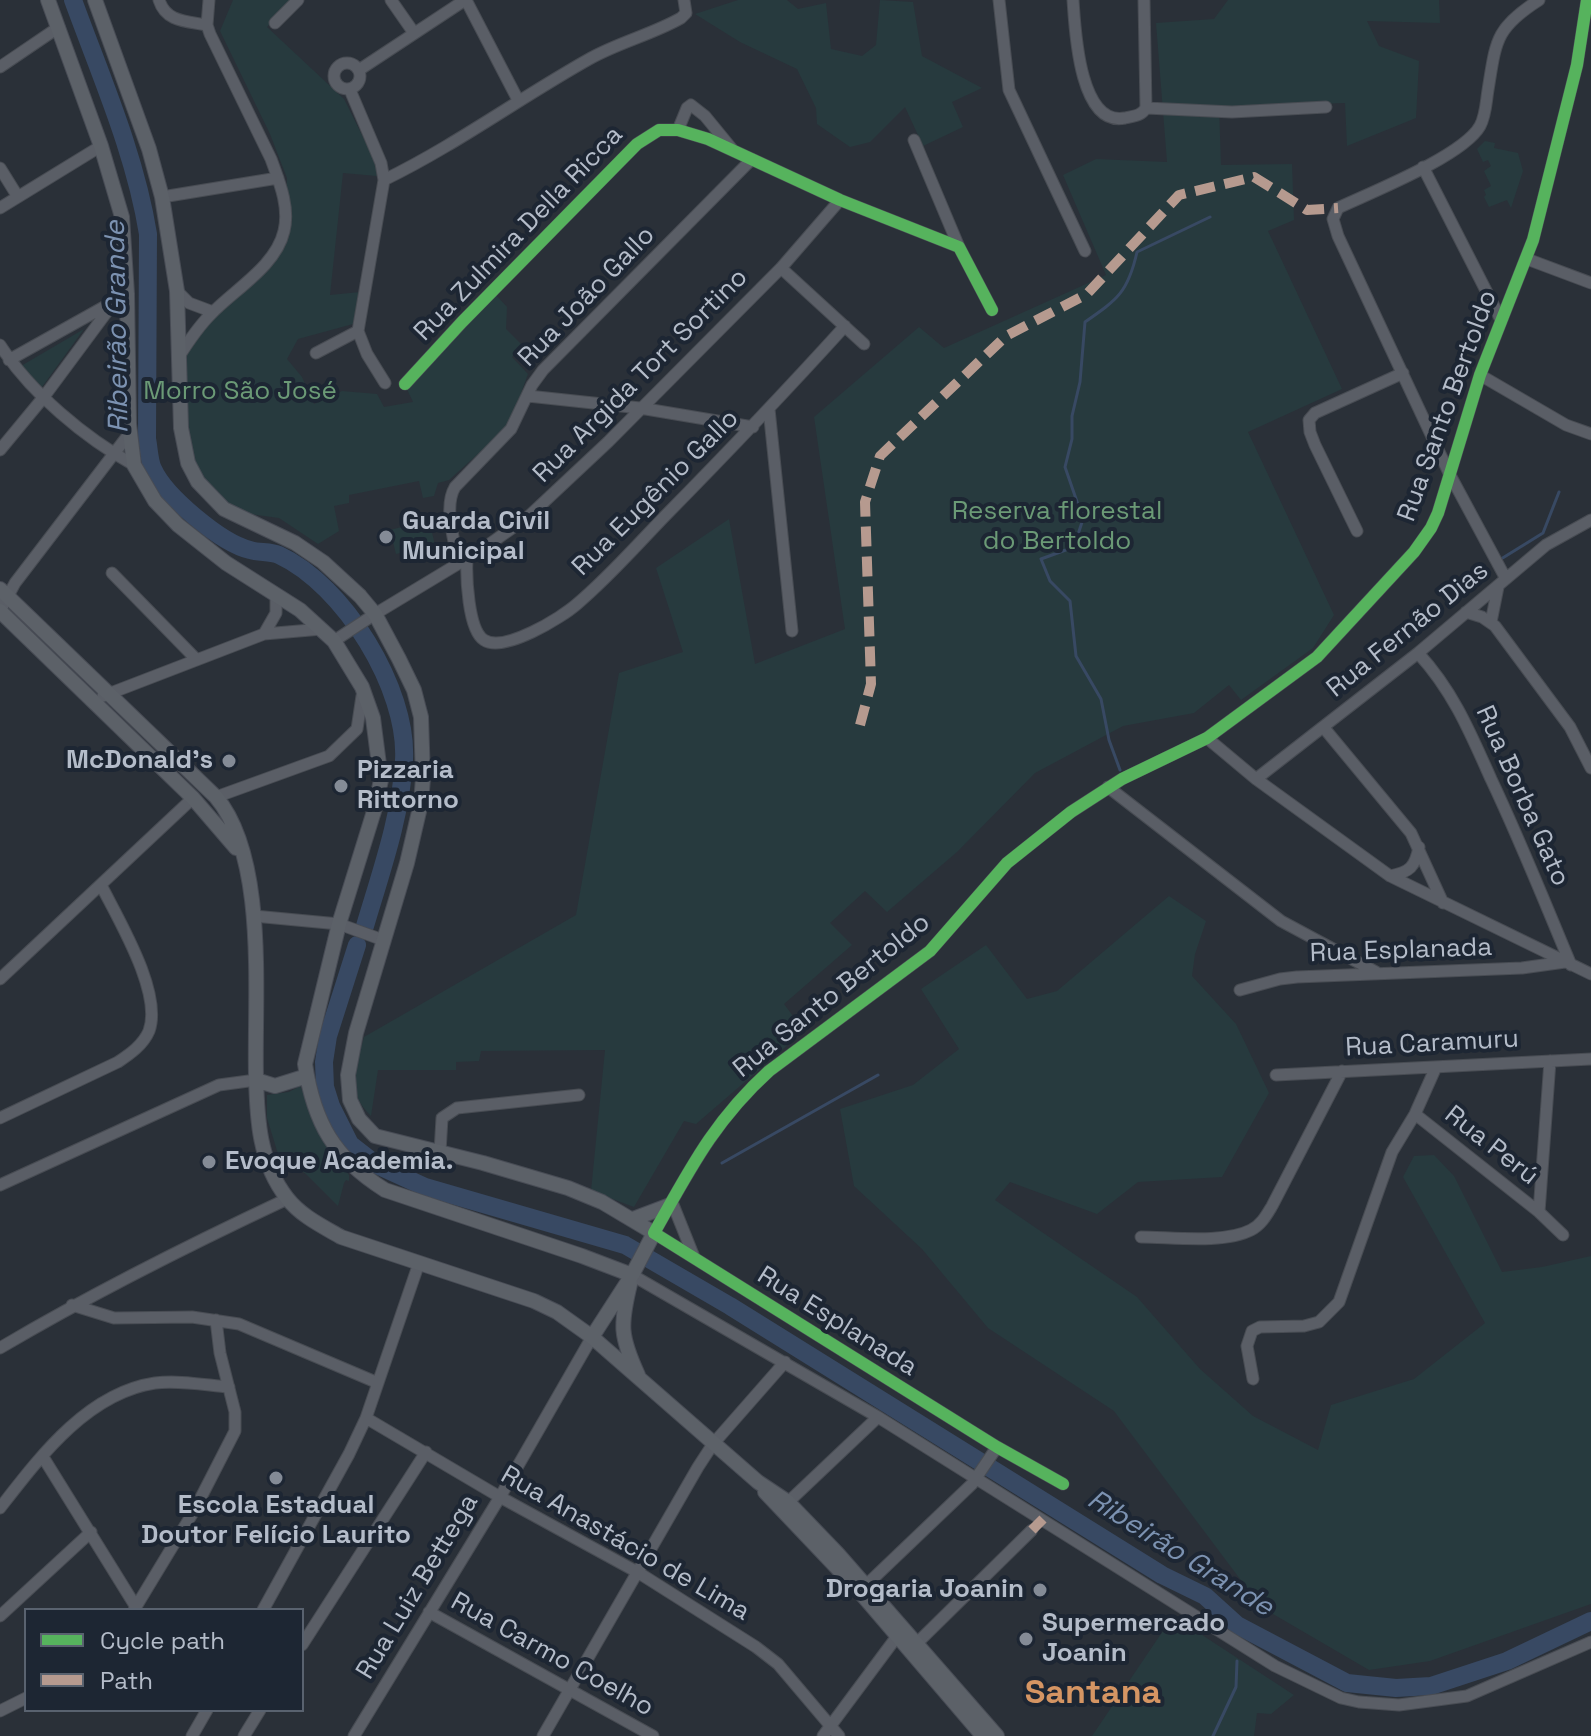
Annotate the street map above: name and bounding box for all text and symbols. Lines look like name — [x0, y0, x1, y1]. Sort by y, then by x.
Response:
street label: Rua Zulmira Della Ricca — [408, 120, 630, 348]
water label: Ribeirão Grande — [99, 220, 137, 434]
street label: Rua João Gallo — [512, 220, 662, 374]
street label: Rua Argida Tort Sortino — [527, 262, 755, 490]
street label: Rua Santo Bertoldo — [1392, 286, 1504, 526]
park label: Morro São José — [143, 376, 337, 408]
street label: Rua Eugênio Gallo — [566, 403, 746, 583]
park label: Reserva florestal do Bertoldo — [952, 496, 1162, 558]
place label: Guarda Civil Municipal — [402, 506, 550, 568]
marker: Guarda Civil Municipal — [377, 528, 395, 546]
street label: Rua Fernão Dias — [1321, 555, 1495, 705]
street label: Rua Borba Gato — [1468, 701, 1576, 891]
place label: McDonald's — [66, 745, 213, 777]
marker: McDonald's — [220, 752, 238, 770]
place label: Pizzaria Rittorno — [357, 755, 459, 816]
marker: Pizzaria Rittorno — [332, 777, 350, 795]
street label: Rua Santo Bertoldo — [727, 907, 937, 1085]
street label: Rua Esplanada — [1309, 932, 1493, 970]
street label: Rua Caramuru — [1344, 1024, 1520, 1064]
street label: Rua Perú — [1438, 1100, 1544, 1192]
place label: Evoque Academia. — [225, 1146, 453, 1178]
marker: Evoque Academia. — [200, 1153, 218, 1171]
street label: Rua Esplanada — [751, 1260, 923, 1384]
street label: Rua Anastácio de Lima — [495, 1460, 755, 1628]
marker: Escola Estadual Doutor Felício Laurito — [267, 1469, 285, 1487]
water label: Ribeirão Grande — [1081, 1483, 1279, 1625]
street label: Rua Luiz Bettega — [350, 1489, 486, 1685]
place label: Escola Estadual Doutor Felício Laurito — [141, 1490, 411, 1552]
place label: Drogaria Joanin — [826, 1574, 1024, 1606]
marker: Drogaria Joanin — [1031, 1581, 1049, 1599]
street label: Rua Carmo Coelho — [445, 1586, 659, 1724]
legend — [24, 1608, 304, 1712]
place label: Supermercado Joanin — [1042, 1608, 1225, 1670]
text: Cycle path — [100, 1625, 225, 1656]
marker: Supermercado Joanin — [1017, 1630, 1035, 1648]
text: Path — [100, 1665, 153, 1696]
district label: Santana — [1025, 1674, 1161, 1714]

